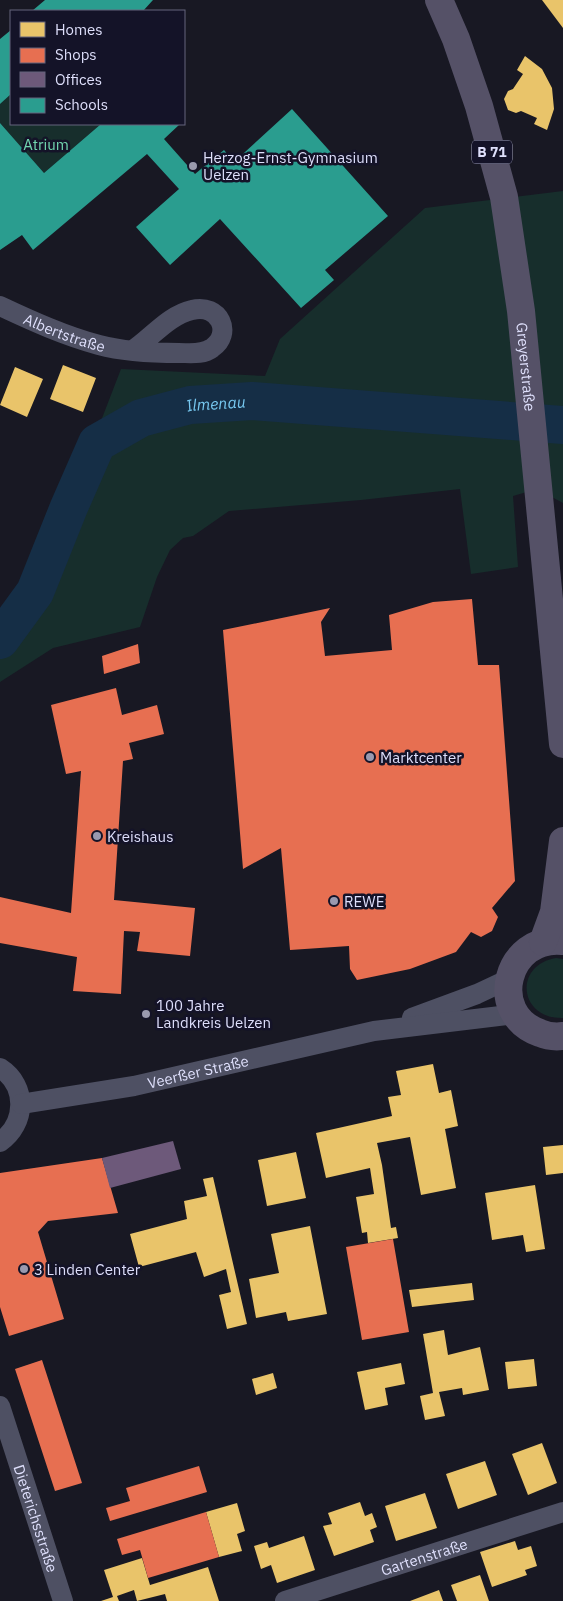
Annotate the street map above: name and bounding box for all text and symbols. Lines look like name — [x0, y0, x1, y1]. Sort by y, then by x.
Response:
legend — [10, 10, 185, 125]
text: Homes — [55, 20, 103, 39]
text: Shops — [55, 45, 97, 64]
text: Offices — [55, 70, 102, 89]
text: Schools — [55, 95, 108, 114]
park label: Atrium — [23, 135, 69, 154]
road number: B 71 — [472, 140, 512, 163]
place label: Herzog-Ernst-Gymnasium Uelzen — [203, 148, 378, 184]
marker: Herzog-Ernst-Gymnasium Uelzen — [187, 160, 199, 172]
street label: Albertstraße — [21, 309, 107, 356]
street label: Greyerstraße — [513, 321, 540, 412]
water label: Ilmenau — [184, 391, 246, 416]
place label: Marktcenter — [380, 748, 462, 767]
marker: Marktcenter — [364, 751, 376, 763]
place label: Kreishaus — [107, 827, 173, 846]
marker: Kreishaus — [91, 830, 103, 842]
place label: REWE — [344, 892, 384, 911]
marker: REWE — [328, 895, 340, 907]
place label: 100 Jahre Landkreis Uelzen — [156, 996, 271, 1032]
marker: 100 Jahre Landkreis Uelzen — [140, 1008, 152, 1020]
street label: Veerßer Straße — [146, 1051, 250, 1092]
place label: 3 Linden Center — [34, 1260, 141, 1279]
marker: 3 Linden Center — [18, 1263, 30, 1275]
street label: Dieterichsstraße — [10, 1462, 63, 1574]
street label: Gartenstraße — [378, 1534, 470, 1579]

